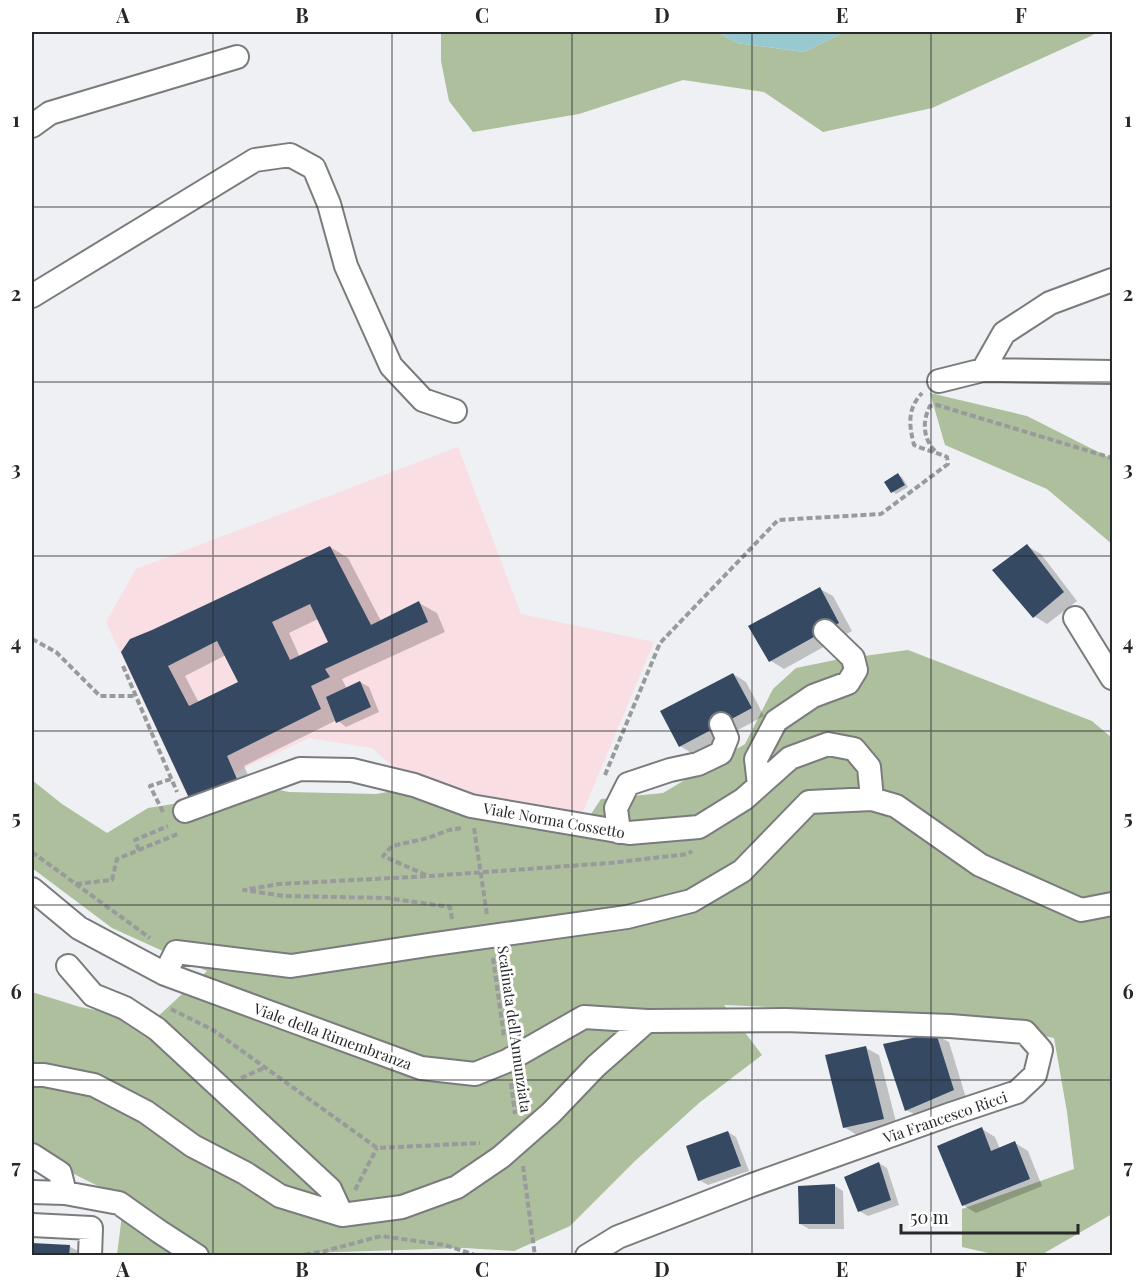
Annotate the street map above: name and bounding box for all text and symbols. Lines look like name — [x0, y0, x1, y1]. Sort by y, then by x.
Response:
text: A — [115, 1, 130, 28]
text: B — [295, 1, 309, 28]
text: C — [475, 1, 489, 28]
text: D — [654, 1, 670, 28]
text: E — [836, 1, 848, 28]
text: F — [1015, 1, 1027, 28]
text: 1 — [12, 105, 20, 132]
text: 1 — [1124, 105, 1132, 132]
text: 2 — [11, 279, 21, 306]
text: 2 — [1123, 279, 1133, 306]
text: 3 — [11, 454, 21, 481]
text: 3 — [1123, 454, 1133, 481]
text: 4 — [11, 628, 21, 655]
text: 4 — [1123, 628, 1133, 655]
street label: Viale Norma Cossetto — [481, 798, 626, 842]
text: 5 — [11, 803, 21, 830]
text: 5 — [1123, 803, 1133, 830]
street label: Scalinata dell'Annunziata — [493, 944, 537, 1114]
text: 6 — [10, 977, 22, 1004]
text: 6 — [1122, 977, 1134, 1004]
street label: Viale della Rimembranza — [250, 998, 415, 1074]
street label: Via Francesco Ricci — [879, 1086, 1010, 1148]
text: 7 — [11, 1152, 21, 1179]
text: 7 — [1123, 1152, 1133, 1179]
scale bar — [901, 1197, 1078, 1235]
text: 50 m — [910, 1205, 949, 1229]
text: A — [115, 1255, 130, 1282]
text: B — [295, 1255, 309, 1282]
text: C — [475, 1255, 489, 1282]
text: D — [654, 1255, 670, 1282]
text: E — [836, 1255, 848, 1282]
text: F — [1015, 1255, 1027, 1282]

